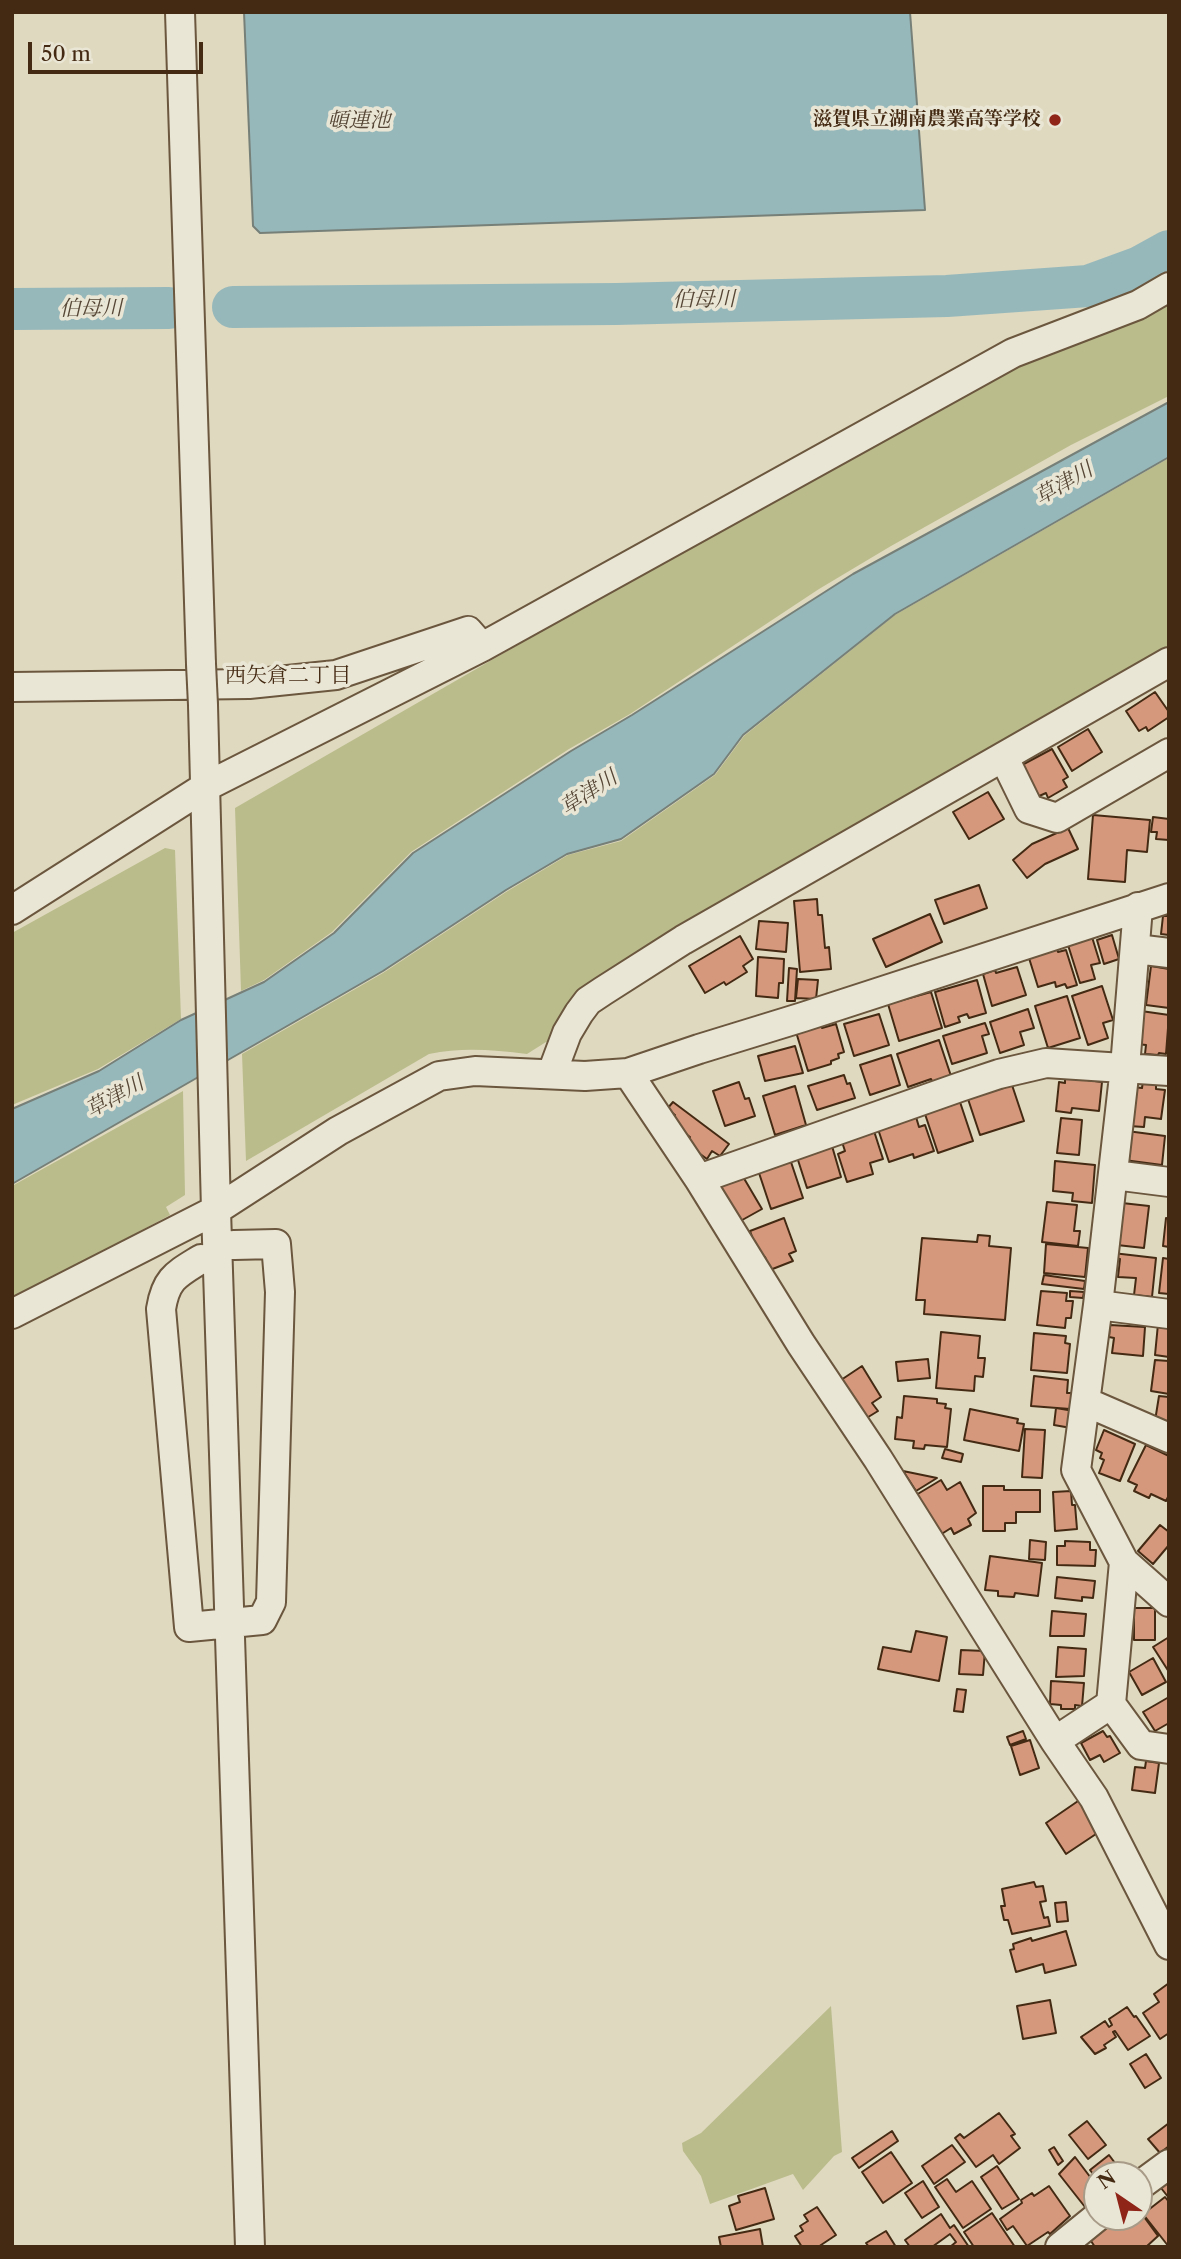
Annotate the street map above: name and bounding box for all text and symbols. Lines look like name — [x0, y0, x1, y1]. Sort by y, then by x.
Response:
scale bar — [32, 28, 206, 72]
text: 50 m — [41, 41, 91, 66]
water label: 頓連池 — [328, 108, 390, 134]
place label: 滋賀県立湖南農業高等学校 — [813, 109, 1041, 131]
marker: 滋賀県立湖南農業高等学校 — [1047, 112, 1063, 128]
water label: 伯母川 — [672, 287, 736, 313]
water label: 伯母川 — [59, 296, 123, 322]
water label: 草津川 — [1030, 457, 1098, 511]
district label: 西矢倉二丁目 — [225, 663, 351, 689]
water label: 草津川 — [556, 765, 622, 821]
water label: 草津川 — [81, 1071, 149, 1123]
north arrow — [1083, 2161, 1153, 2231]
text: N — [1093, 2166, 1120, 2194]

